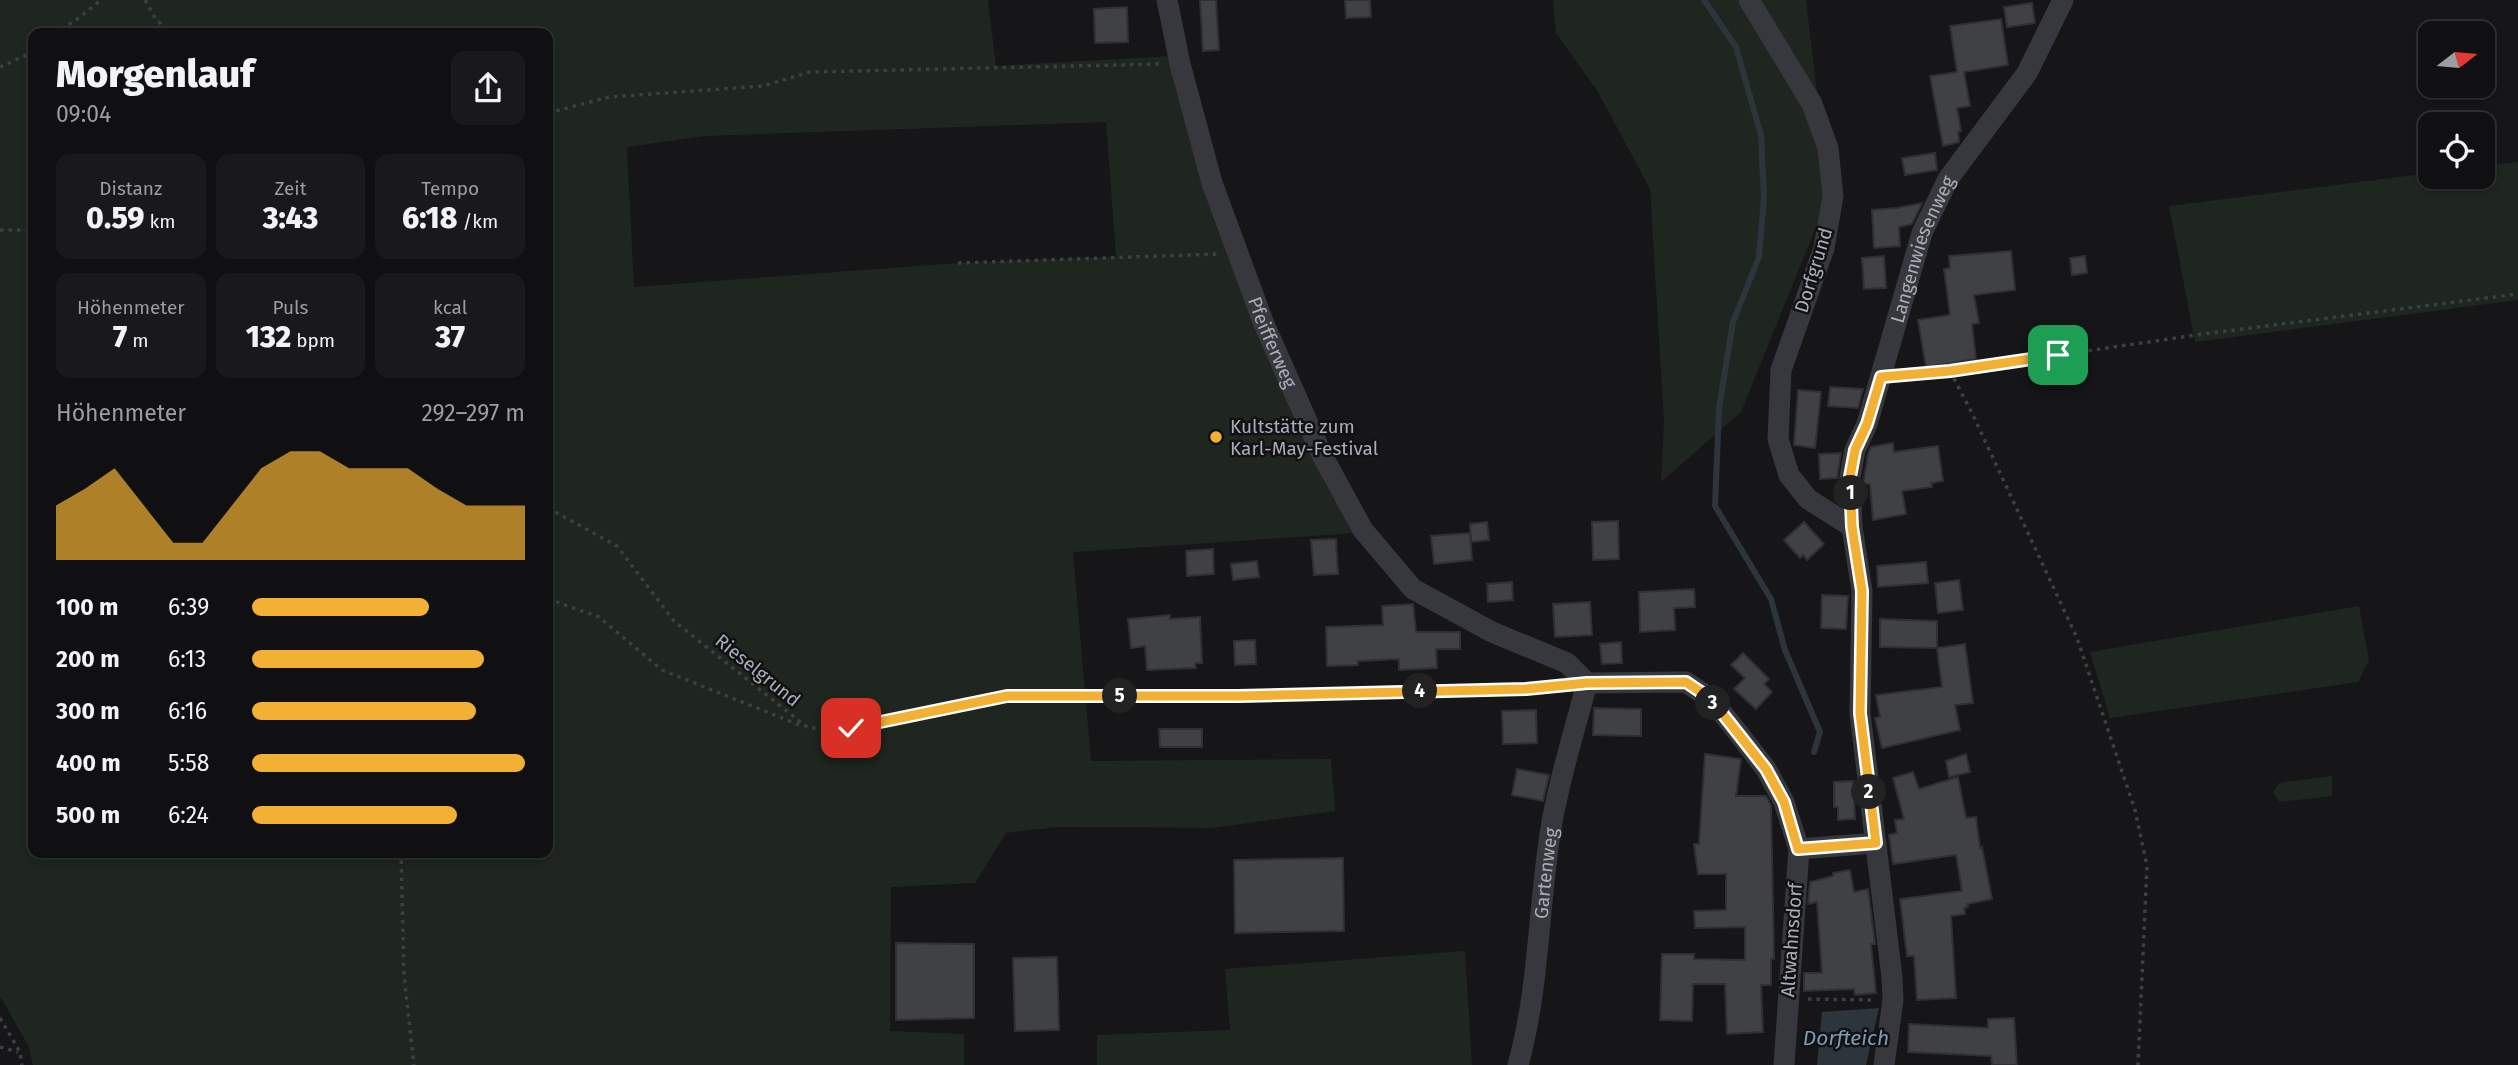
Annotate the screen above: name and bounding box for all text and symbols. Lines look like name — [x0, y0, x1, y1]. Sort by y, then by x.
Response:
north arrow — [2418, 21, 2496, 98]
map controls — [2418, 21, 2495, 189]
text: Morgenlauf — [56, 51, 254, 97]
button: share — [451, 51, 525, 125]
text: 09:04 — [56, 100, 111, 128]
button: locate — [2418, 112, 2495, 189]
street label: Langenwiesenweg — [1886, 172, 1960, 326]
text: Distanz — [99, 177, 162, 200]
text: Zeit — [274, 177, 307, 200]
text: Tempo — [421, 177, 479, 200]
text: 0.59 — [86, 200, 145, 236]
text: 3:43 — [263, 200, 318, 236]
text: 6:18 — [402, 200, 457, 236]
text: km — [145, 210, 176, 233]
text: /km — [457, 210, 498, 233]
street label: Dorfgrund — [1790, 225, 1837, 315]
street label: Pfeifferweg — [1243, 294, 1302, 392]
text: Höhenmeter — [77, 296, 185, 319]
text: Puls — [272, 296, 309, 319]
text: kcal — [433, 296, 467, 319]
text: 7 — [113, 319, 127, 355]
text: 132 — [246, 319, 291, 355]
text: 37 — [435, 319, 465, 355]
pin — [2028, 325, 2088, 385]
text: m — [127, 329, 149, 352]
text: bpm — [291, 329, 335, 352]
icon: arrive — [2039, 336, 2077, 374]
text: Höhenmeter — [56, 399, 186, 427]
text: 292–297 m — [421, 399, 525, 427]
place label: Kultstätte zum Karl-May-Festival — [1230, 415, 1379, 460]
marker: Kultstätte zum Karl-May-Festival — [1208, 429, 1224, 445]
pin: 1 — [1834, 476, 1868, 510]
text: 1 — [1846, 481, 1855, 504]
text: 100 m — [56, 593, 118, 621]
text: 6:39 — [168, 593, 209, 621]
street label: Rieselgrund — [711, 629, 805, 712]
text: 200 m — [56, 645, 120, 673]
text: 6:13 — [168, 645, 206, 673]
pin: 4 — [1402, 674, 1438, 708]
pin: 5 — [1102, 678, 1138, 714]
text: 4 — [1414, 679, 1425, 702]
text: 5 — [1114, 684, 1125, 707]
pin: 3 — [1696, 686, 1730, 720]
text: 3 — [1708, 691, 1717, 714]
text: 300 m — [56, 697, 120, 725]
text: 6:16 — [168, 697, 207, 725]
pin — [821, 698, 881, 758]
icon: check — [832, 709, 870, 747]
text: 400 m — [56, 749, 121, 777]
text: 5:58 — [168, 749, 209, 777]
pin: 2 — [1852, 774, 1886, 810]
text: 2 — [1864, 780, 1873, 803]
text: 500 m — [56, 801, 120, 829]
text: 6:24 — [168, 801, 209, 829]
street label: Gartenweg — [1529, 826, 1563, 920]
street label: Altwahnsdorf — [1776, 881, 1807, 998]
water label: Dorfteich — [1803, 1025, 1889, 1051]

